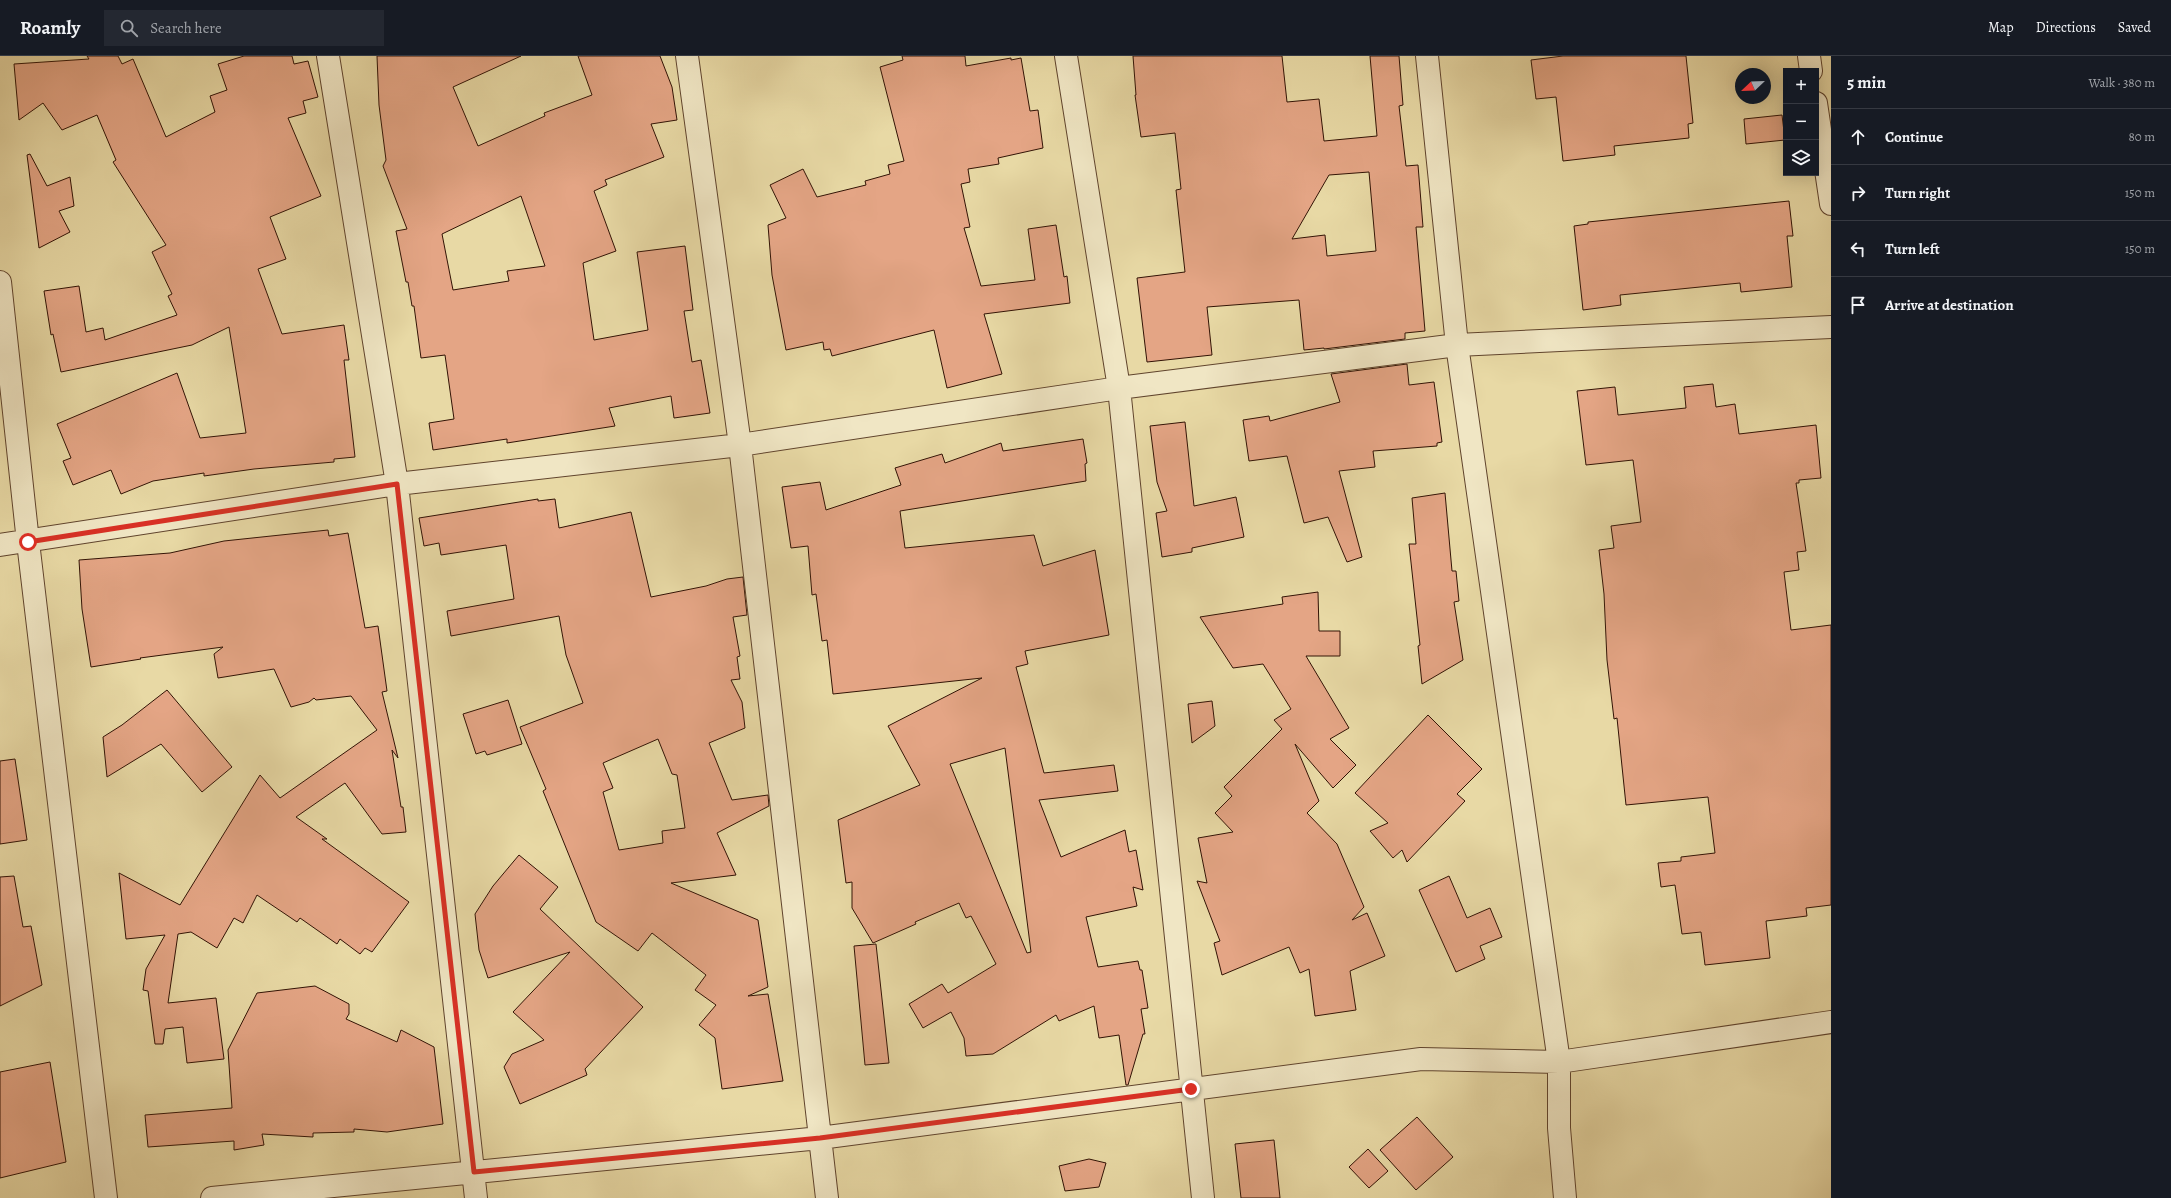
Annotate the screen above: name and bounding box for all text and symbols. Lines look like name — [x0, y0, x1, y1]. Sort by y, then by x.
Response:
search box — [104, 10, 384, 46]
text: Roamly — [20, 15, 80, 41]
icon: search — [118, 17, 140, 39]
text: Search here — [150, 18, 222, 38]
text: Map — [1988, 18, 2014, 37]
text: Directions — [2036, 18, 2096, 37]
text: Saved — [2118, 18, 2151, 37]
north arrow — [1735, 68, 1771, 104]
map controls — [1783, 68, 1819, 176]
button: + — [1783, 68, 1819, 104]
text: 5 min — [1847, 71, 1886, 94]
text: Walk · 380 m — [2088, 74, 2155, 91]
button: − — [1783, 104, 1819, 140]
icon: ahead — [1847, 126, 1869, 148]
text: Continue — [1885, 127, 1943, 147]
text: 80 m — [2128, 128, 2155, 145]
button: layers — [1783, 140, 1819, 176]
icon: right — [1847, 182, 1869, 204]
text: Turn right — [1885, 183, 1950, 203]
text: 150 m — [2125, 184, 2155, 201]
icon: left — [1847, 238, 1869, 260]
text: Turn left — [1885, 239, 1940, 259]
text: 150 m — [2125, 240, 2155, 257]
icon: arrive — [1847, 294, 1869, 316]
text: Arrive at destination — [1885, 295, 2014, 315]
route start — [19, 533, 37, 551]
route end — [1182, 1080, 1200, 1098]

